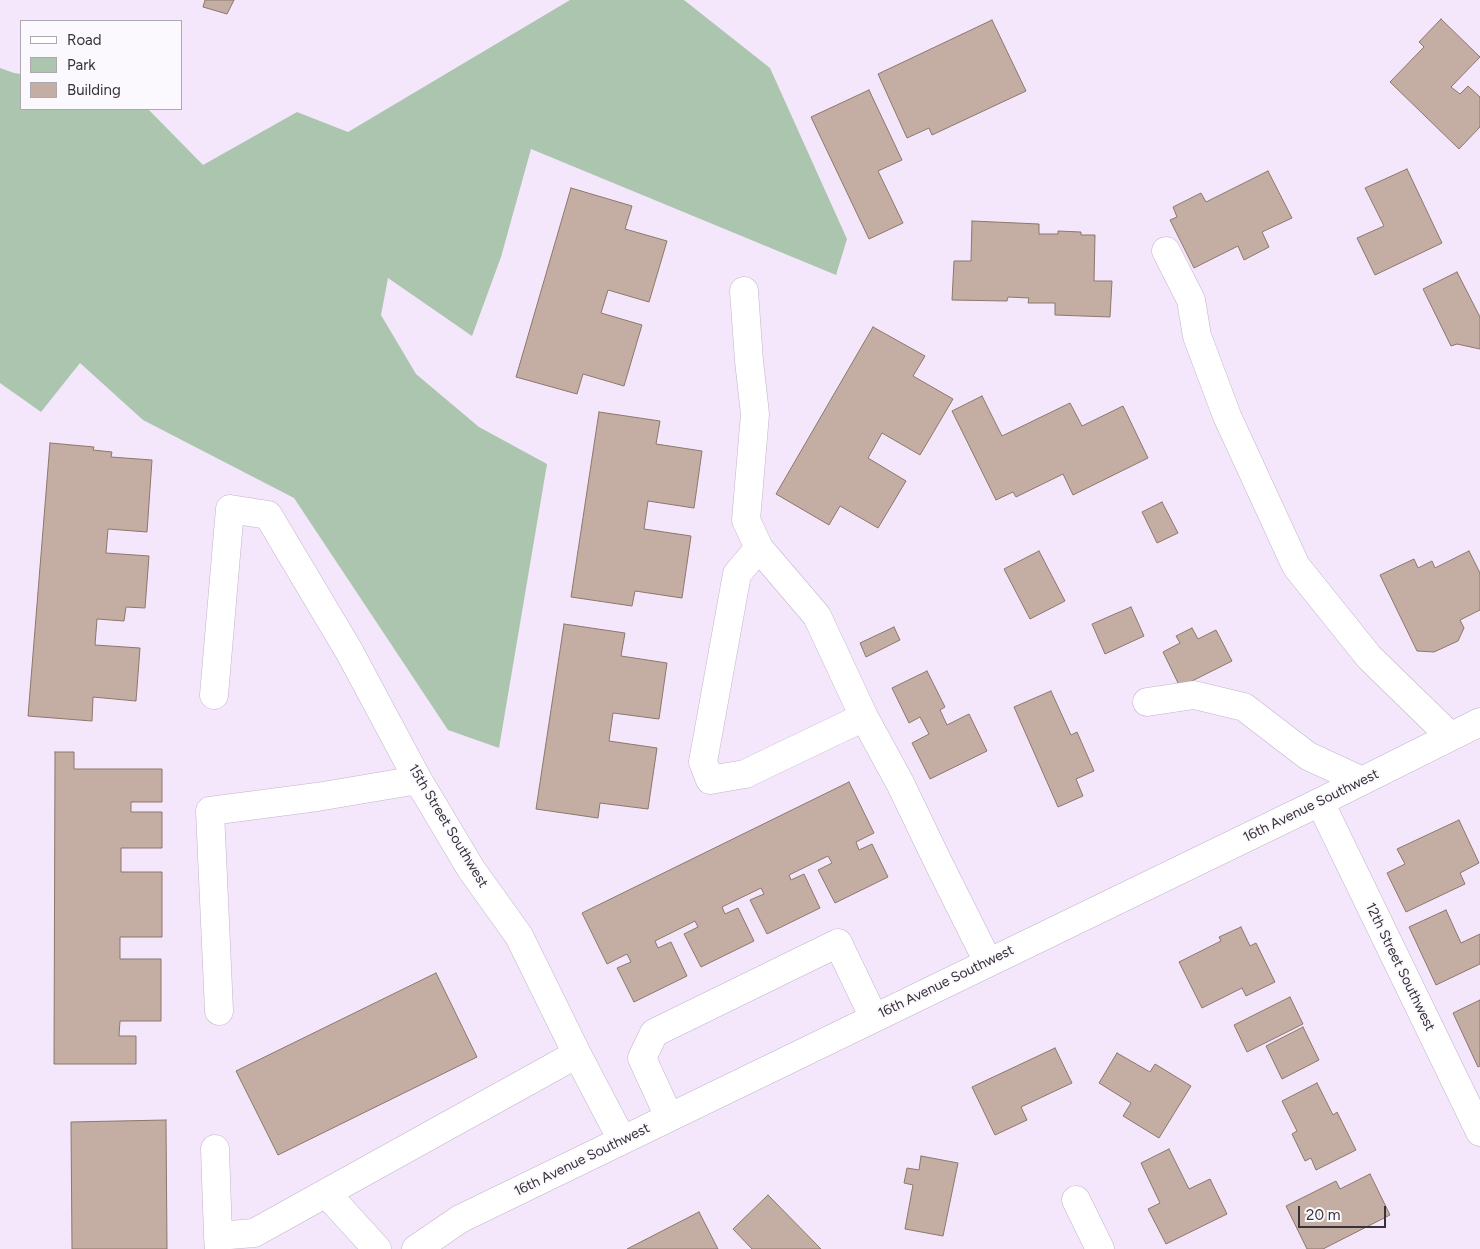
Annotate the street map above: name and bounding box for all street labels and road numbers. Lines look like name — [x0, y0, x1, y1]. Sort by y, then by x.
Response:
street label: 15th Street Southwest — [405, 761, 491, 891]
street label: 16th Avenue Southwest — [1240, 766, 1382, 846]
street label: 12th Street Southwest — [1362, 900, 1438, 1034]
street label: 16th Avenue Southwest — [875, 942, 1017, 1022]
street label: 16th Avenue Southwest — [511, 1120, 653, 1200]

